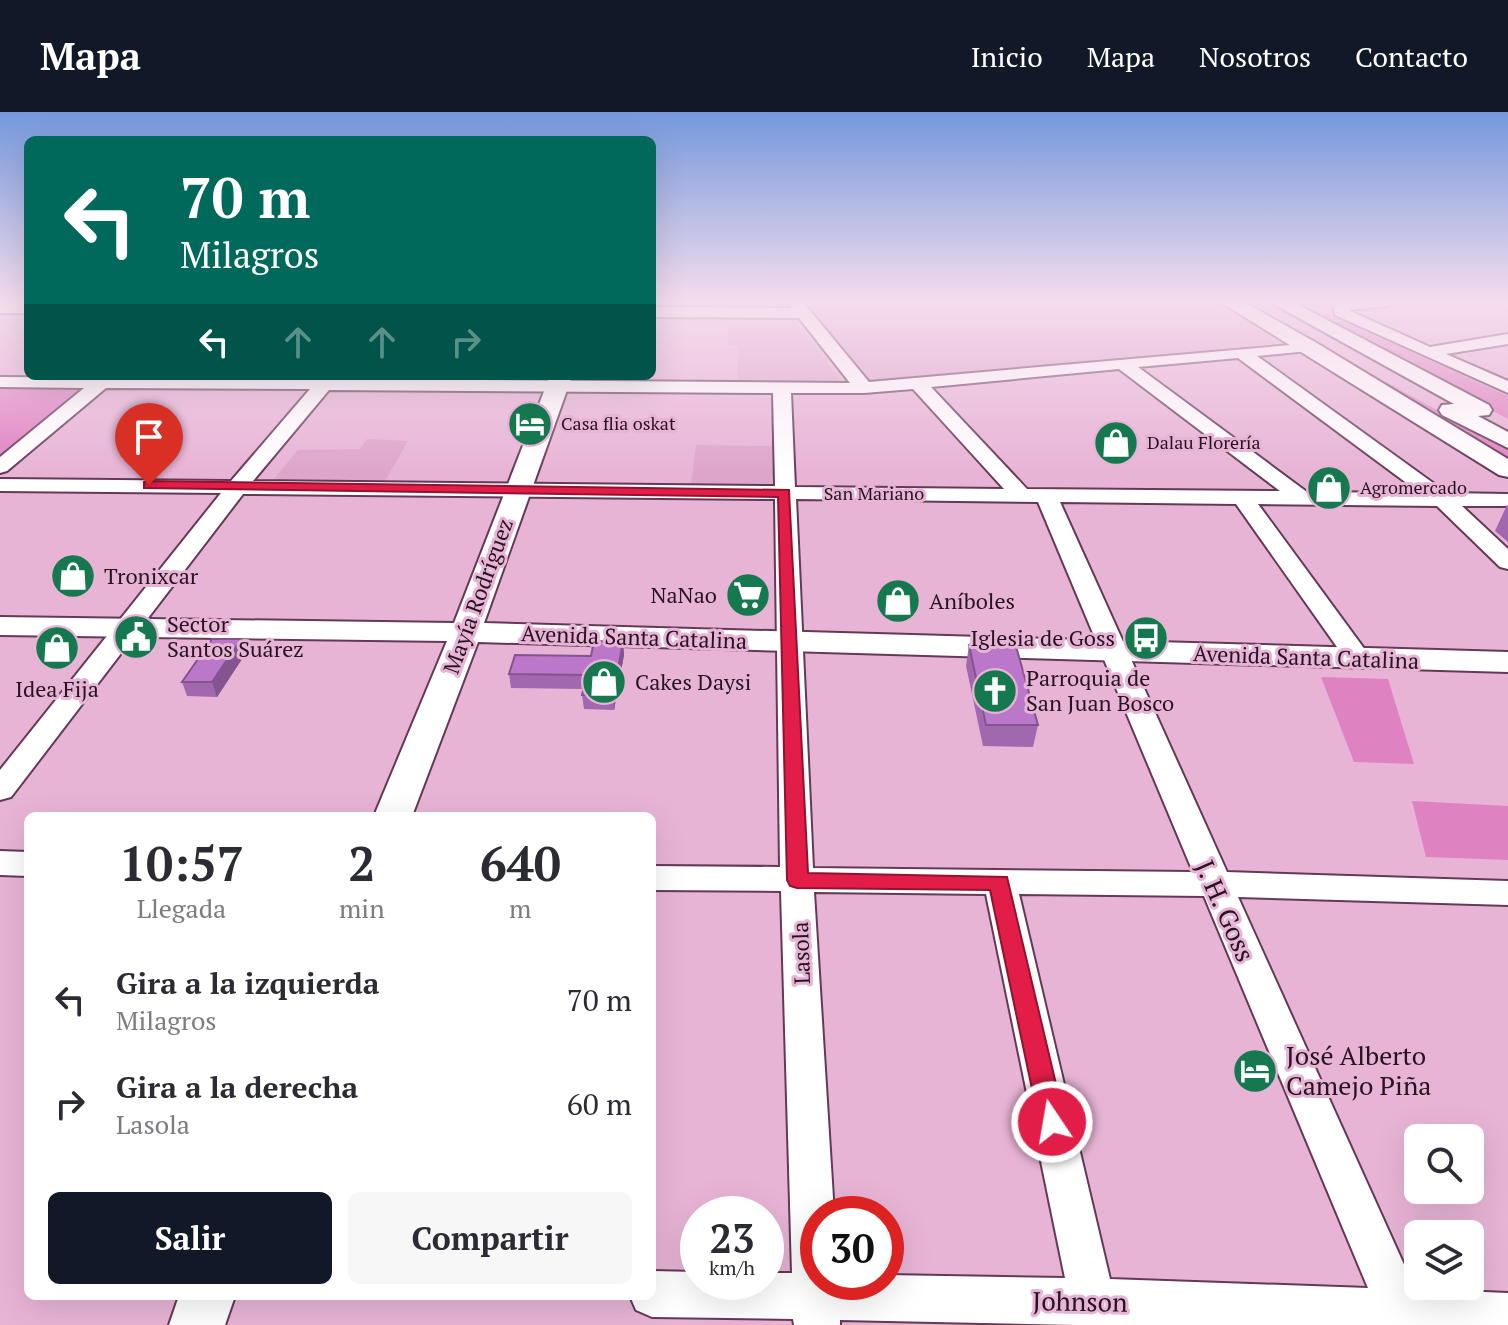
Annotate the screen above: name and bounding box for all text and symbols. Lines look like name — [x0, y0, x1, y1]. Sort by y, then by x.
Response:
text: Mapa — [40, 31, 141, 81]
text: Inicio — [971, 38, 1043, 75]
text: Mapa — [1087, 38, 1155, 75]
text: Nosotros — [1199, 38, 1311, 75]
text: Contacto — [1355, 38, 1468, 75]
text: 70 m — [180, 160, 310, 234]
icon: left — [48, 168, 152, 272]
text: Milagros — [180, 231, 319, 278]
icon: left — [192, 320, 236, 364]
icon: ahead — [276, 320, 320, 364]
icon: ahead — [360, 320, 404, 364]
icon: right — [444, 320, 488, 364]
hotel icon: Casa flia oskat — [506, 400, 554, 448]
pin — [115, 403, 183, 485]
place label: Casa flia oskat — [561, 411, 676, 435]
icon: arrive — [127, 415, 171, 459]
shop icon: Dalau Florería — [1092, 419, 1140, 467]
place label: Dalau Florería — [1147, 430, 1261, 454]
shop icon: Agromercado — [1305, 464, 1353, 512]
place label: Agromercado — [1360, 475, 1467, 499]
street label: San Mariano — [824, 481, 924, 505]
street label: Mayía Rodríguez — [436, 514, 519, 677]
shop icon: Tronixcar — [49, 552, 97, 600]
place label: Tronixcar — [104, 561, 199, 590]
supermarket icon: NaNao — [724, 571, 772, 619]
shop icon: Aníboles — [874, 577, 922, 625]
place label: NaNao — [650, 580, 717, 609]
place label: Aníboles — [929, 586, 1015, 615]
place label: Sector Santos Suárez — [167, 609, 304, 663]
public building icon: Sector Santos Suárez — [112, 613, 160, 661]
bus stop icon: Iglesia de Goss — [1122, 614, 1170, 662]
street label: Avenida Santa Catalina — [520, 618, 748, 655]
place label: Iglesia de Goss — [970, 623, 1115, 652]
shop icon: Idea Fija — [33, 624, 81, 672]
street label: Avenida Santa Catalina — [1192, 638, 1420, 675]
shop icon: Cakes Daysi — [580, 658, 628, 706]
place label: Parroquia de San Juan Bosco — [1026, 663, 1174, 717]
place label: Cakes Daysi — [635, 667, 751, 696]
church icon: Parroquia de San Juan Bosco — [971, 667, 1019, 715]
place label: Idea Fija — [15, 674, 99, 703]
text: 10:57 — [119, 831, 244, 895]
text: 2 — [348, 831, 375, 895]
text: 640 — [480, 831, 561, 895]
street label: J. H. Goss — [1188, 855, 1263, 967]
text: Llegada — [137, 891, 226, 925]
text: min — [339, 891, 385, 925]
text: m — [509, 891, 532, 925]
street label: Lasola — [785, 921, 816, 985]
text: Gira a la izquierda — [116, 963, 380, 1003]
icon: left — [48, 978, 92, 1022]
text: 70 m — [567, 980, 632, 1020]
text: Milagros — [116, 1003, 217, 1037]
place label: José Alberto Camejo Piña — [1286, 1038, 1431, 1102]
hotel icon: José Alberto Camejo Piña — [1231, 1047, 1279, 1095]
text: Gira a la derecha — [116, 1067, 358, 1107]
position arrow — [1010, 1080, 1094, 1164]
icon: right — [48, 1082, 92, 1126]
text: 60 m — [567, 1084, 632, 1124]
text: Lasola — [116, 1107, 190, 1141]
map controls — [1404, 1124, 1484, 1300]
button: search — [1404, 1124, 1484, 1204]
button: Salir — [48, 1192, 332, 1284]
button: Compartir — [348, 1192, 632, 1284]
speed limit sign: 30 — [800, 1196, 904, 1300]
text: 23 — [709, 1211, 755, 1264]
button: layers — [1404, 1220, 1484, 1300]
text: km/h — [709, 1254, 755, 1281]
street label: Johnson — [1032, 1283, 1128, 1319]

